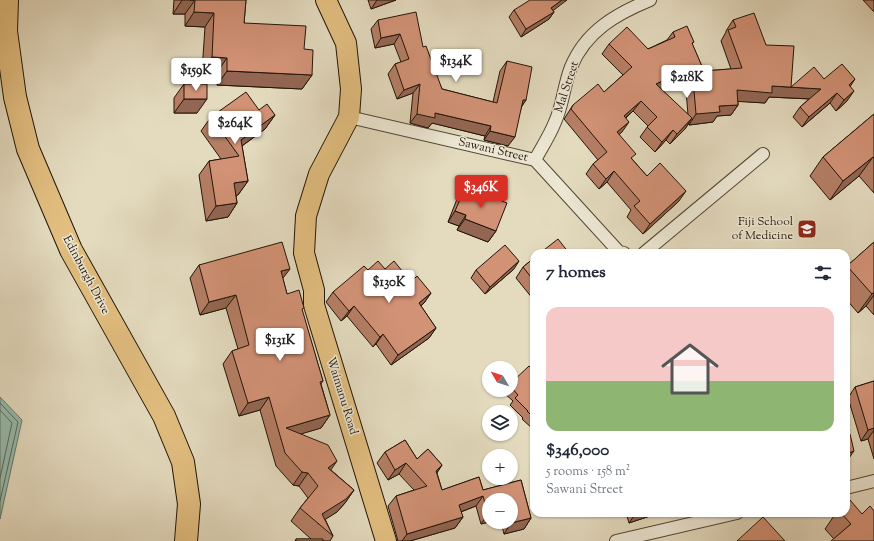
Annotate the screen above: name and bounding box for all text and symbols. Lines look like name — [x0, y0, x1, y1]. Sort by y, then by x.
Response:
pin: $134K — [428, 49, 484, 83]
text: $134K — [440, 53, 472, 71]
pin: $159K — [168, 58, 224, 92]
street label: Mal Street — [550, 59, 584, 115]
text: $159K — [180, 62, 212, 80]
pin: $218K — [659, 65, 715, 99]
text: $218K — [670, 69, 704, 87]
pin: $264K — [207, 111, 263, 145]
text: $264K — [217, 115, 253, 133]
street label: Sawani Street — [456, 133, 530, 167]
pin: $346K — [453, 175, 509, 209]
text: $346K — [464, 179, 498, 197]
place label: Fiji School of Medicine — [732, 213, 794, 245]
school or university icon: Fiji School of Medicine — [796, 218, 818, 240]
street label: Edinburgh Drive — [58, 232, 114, 318]
text: 7 homes — [546, 261, 606, 285]
icon: filters — [812, 262, 834, 284]
pin: $130K — [361, 270, 417, 304]
text: $130K — [373, 274, 405, 292]
pin: $131K — [252, 328, 308, 362]
text: $131K — [265, 332, 295, 350]
icon: home — [654, 333, 726, 405]
street label: Waimanu Road — [322, 355, 362, 437]
north arrow — [482, 361, 518, 397]
map controls — [482, 361, 518, 529]
button: layers — [482, 405, 518, 441]
text: $346,000 — [546, 439, 609, 463]
button: + — [482, 449, 518, 485]
text: 5 rooms · 158 m² — [546, 463, 630, 481]
text: Sawani Street — [546, 481, 623, 499]
button: − — [482, 493, 518, 529]

